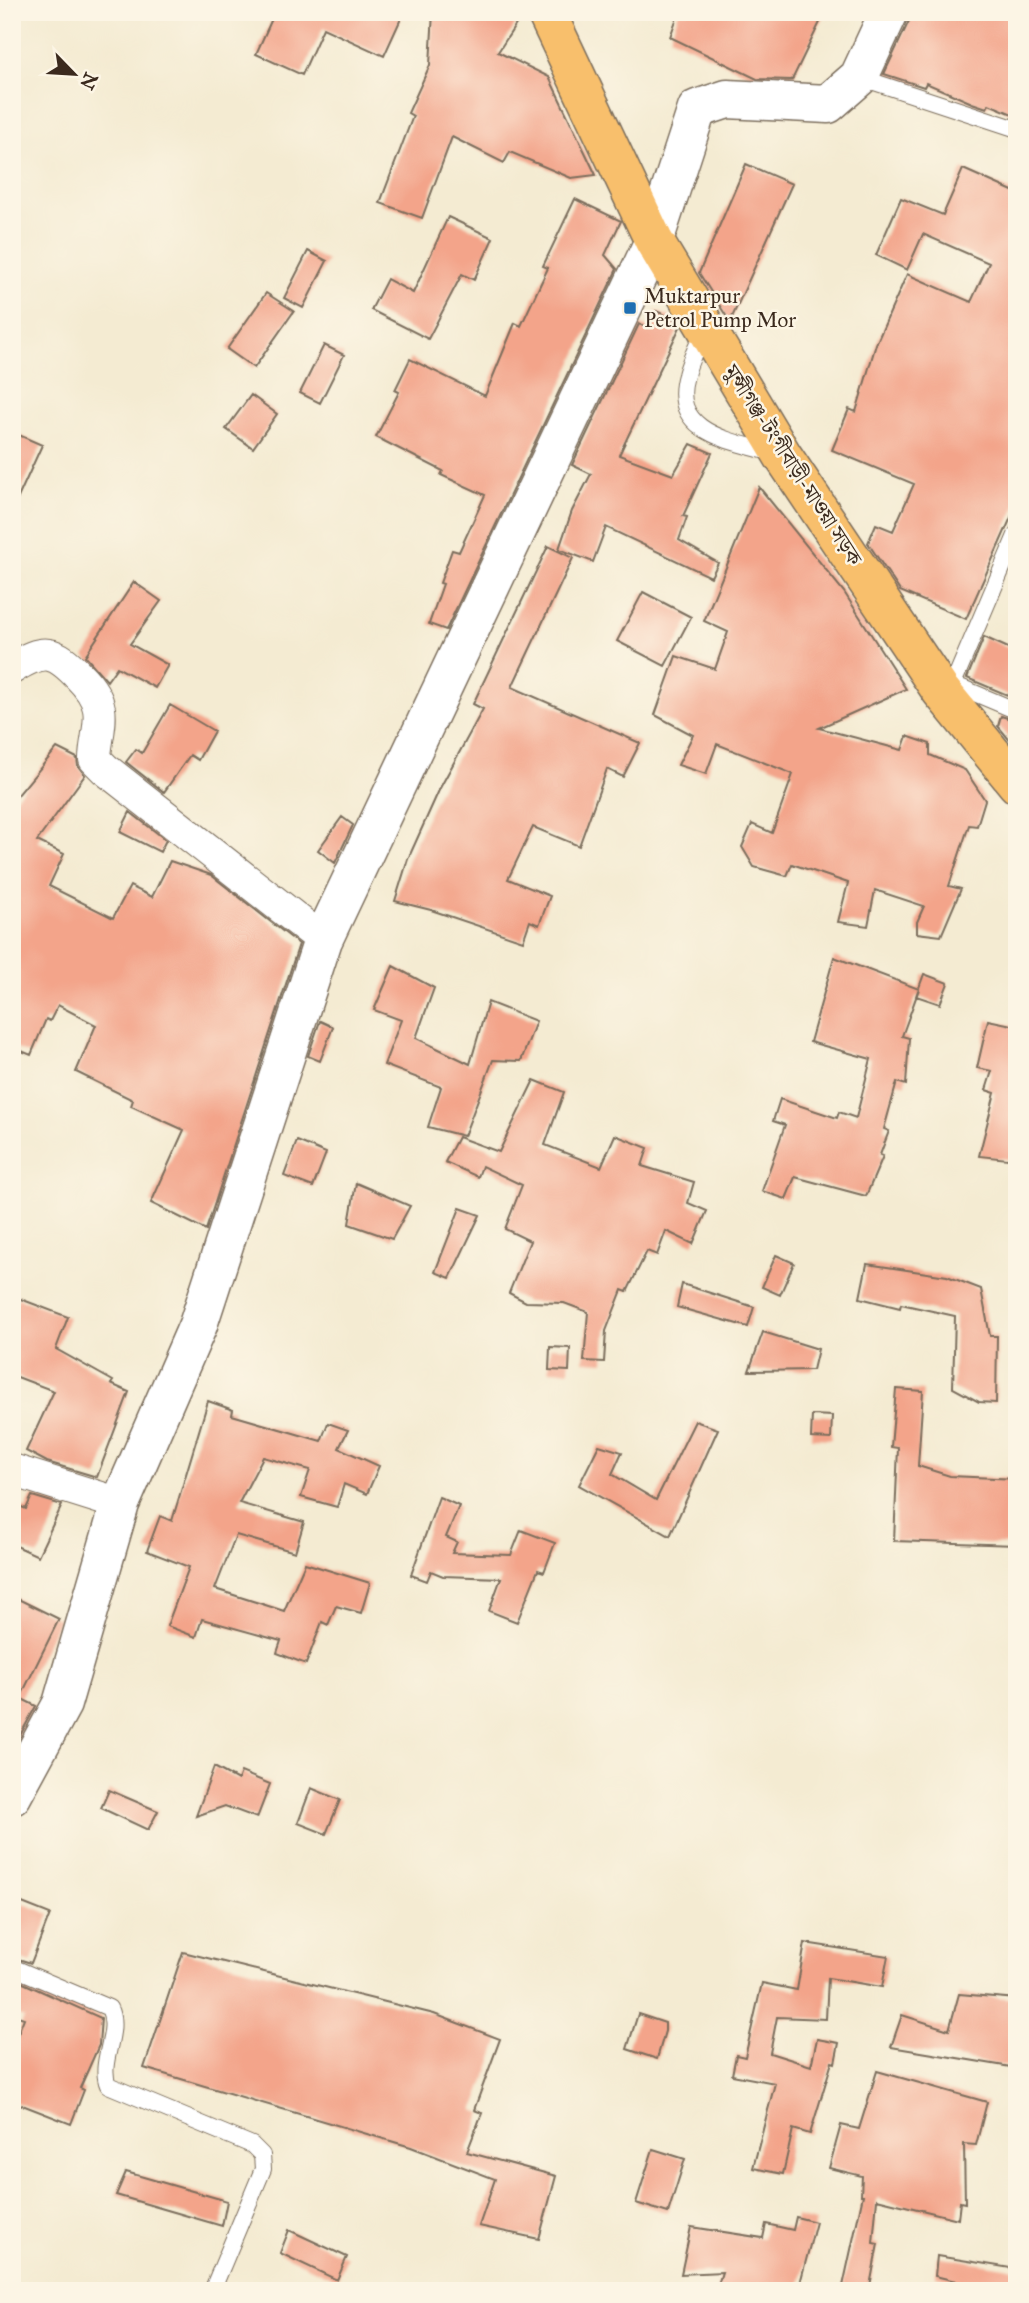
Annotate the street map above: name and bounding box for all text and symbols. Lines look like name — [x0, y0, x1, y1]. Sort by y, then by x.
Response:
north arrow — [38, 38, 108, 108]
text: N — [75, 69, 103, 93]
place label: Muktarpur Petrol Pump Mor — [644, 283, 796, 333]
marker: Muktarpur Petrol Pump Mor — [622, 300, 638, 316]
street label: মুন্সীগঞ্জ-টংগীবাড়ী-মাওয়া সড়ক — [718, 359, 868, 571]

